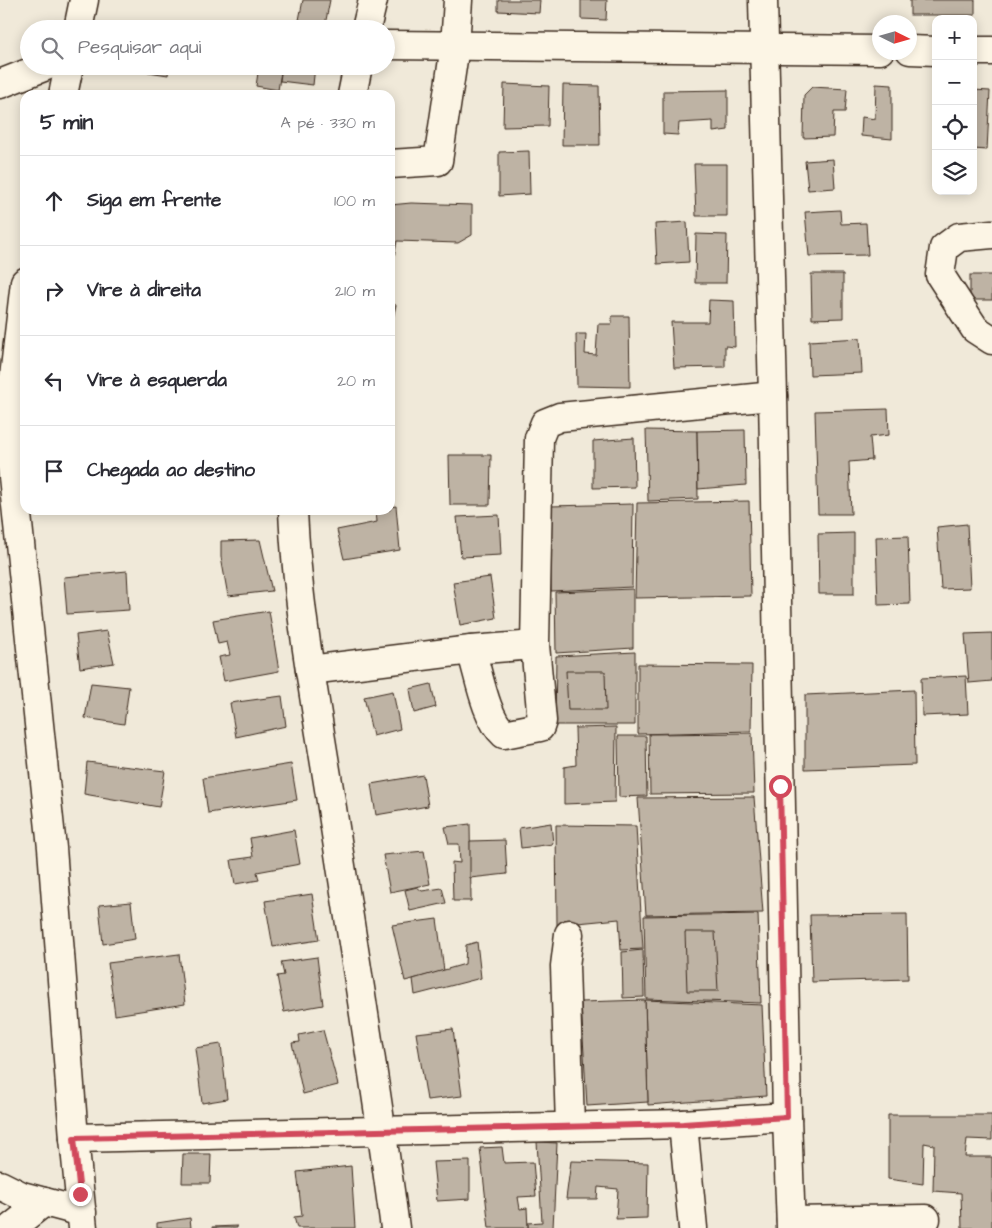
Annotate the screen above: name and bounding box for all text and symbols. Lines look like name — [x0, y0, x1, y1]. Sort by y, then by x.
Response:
north arrow — [872, 15, 917, 60]
map controls — [932, 15, 977, 195]
button: + — [932, 15, 977, 60]
search box — [20, 20, 395, 75]
icon: search — [38, 34, 66, 62]
text: Pesquisar aqui — [78, 34, 201, 61]
button: − — [932, 60, 977, 105]
button: locate — [932, 105, 977, 150]
text: 5 min — [40, 108, 93, 137]
text: A pé · 330 m — [280, 112, 375, 134]
button: layers — [932, 150, 977, 195]
icon: ahead — [40, 187, 68, 215]
text: Siga em frente — [87, 187, 221, 214]
text: 100 m — [334, 190, 375, 212]
icon: right — [40, 277, 68, 305]
text: Vire à direita — [87, 277, 201, 304]
text: 210 m — [335, 280, 375, 302]
icon: left — [40, 367, 68, 395]
text: Vire à esquerda — [87, 367, 227, 394]
text: 20 m — [337, 370, 375, 392]
icon: arrive — [40, 457, 68, 485]
text: Chegada ao destino — [87, 457, 255, 484]
route start — [769, 775, 792, 798]
route end — [69, 1183, 92, 1206]

